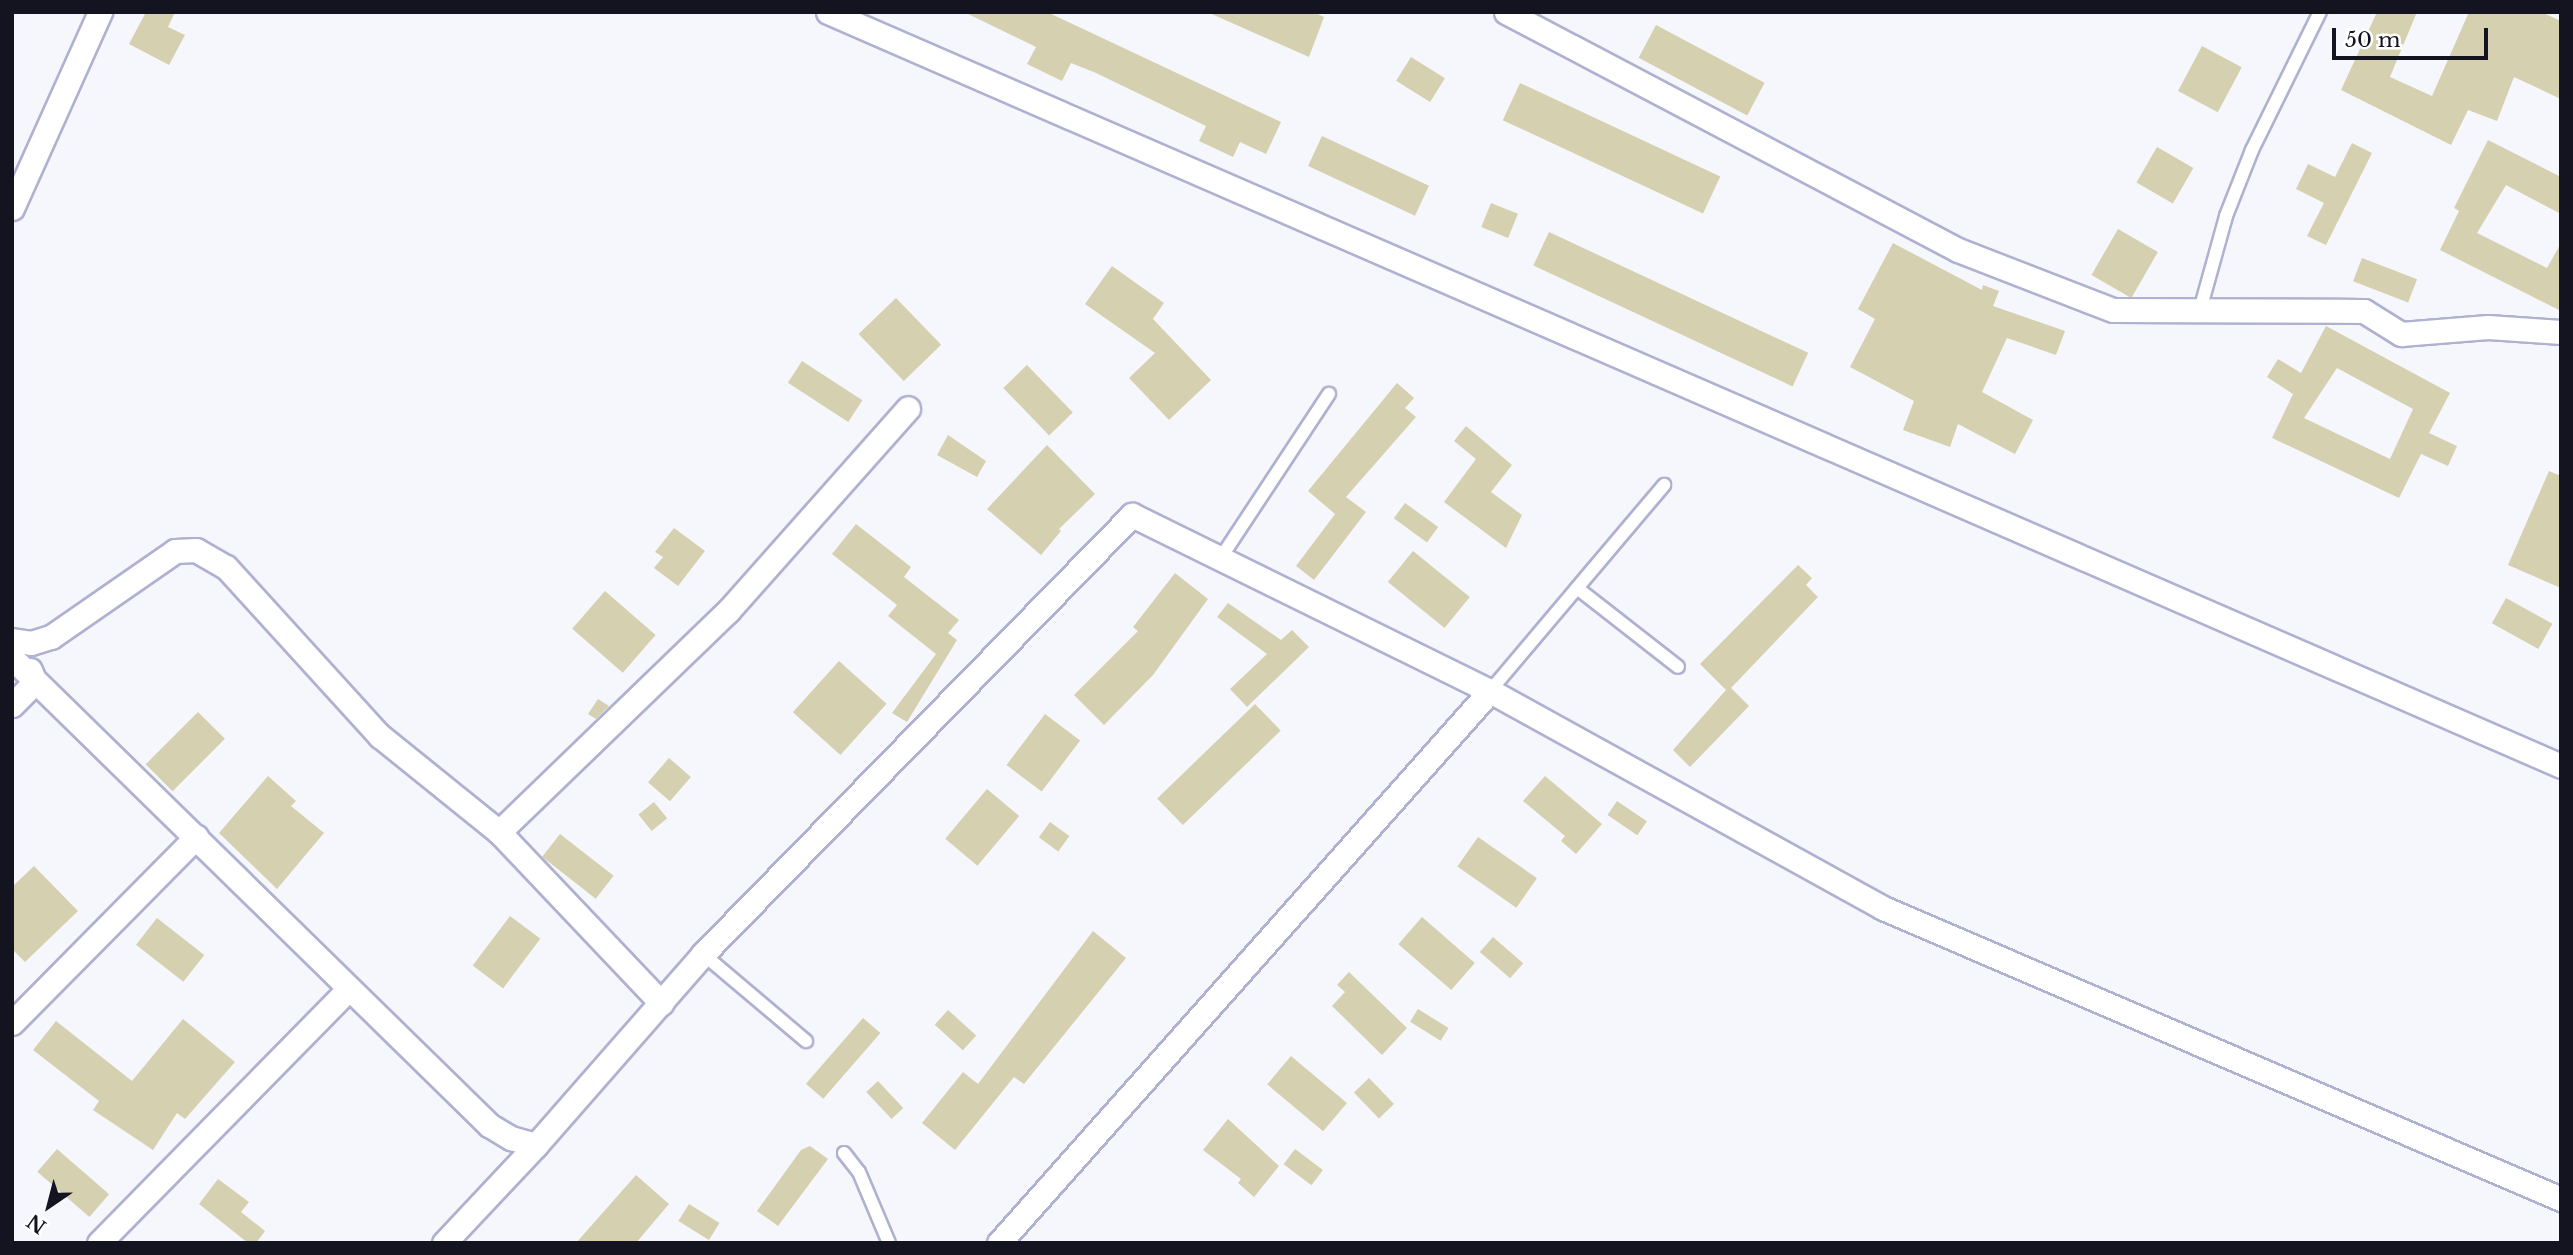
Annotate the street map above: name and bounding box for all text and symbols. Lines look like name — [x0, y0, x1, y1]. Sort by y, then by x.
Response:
scale bar — [2335, 14, 2491, 58]
text: 50 m — [2345, 27, 2400, 53]
north arrow — [14, 1171, 84, 1241]
text: N — [23, 1209, 51, 1238]

